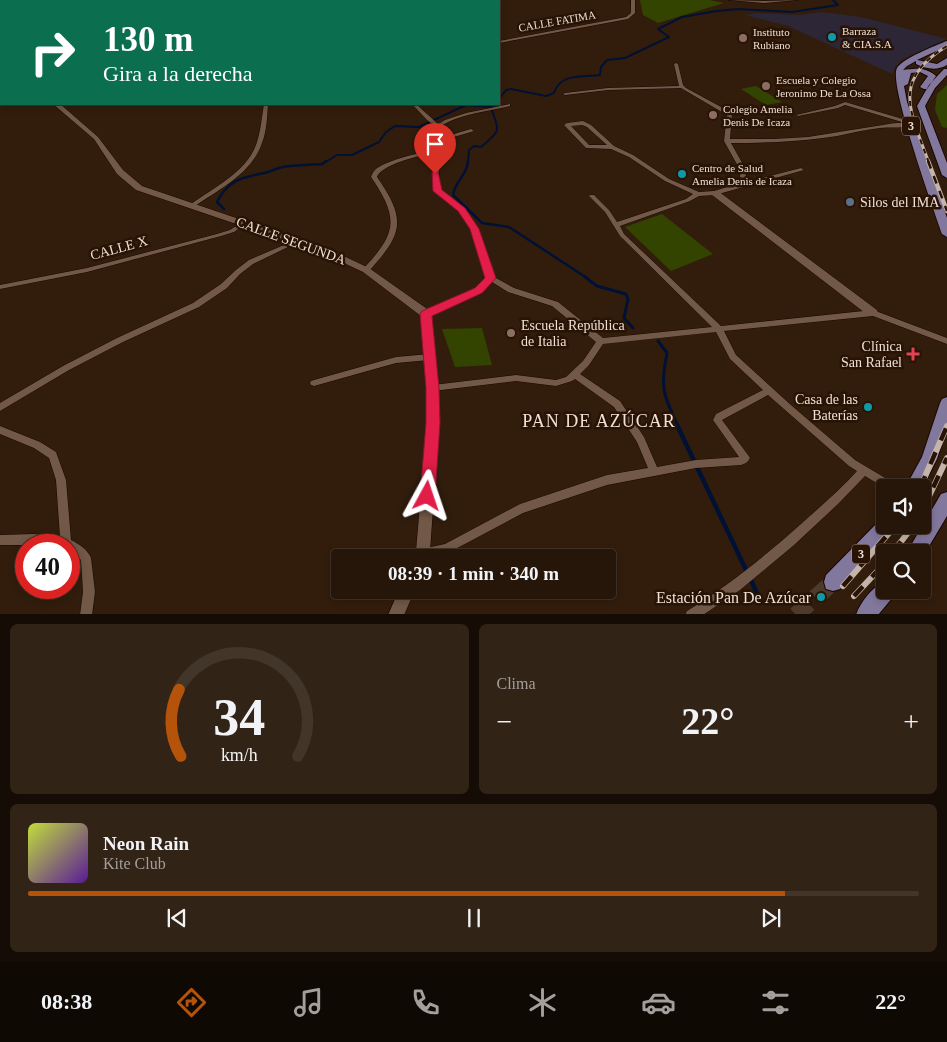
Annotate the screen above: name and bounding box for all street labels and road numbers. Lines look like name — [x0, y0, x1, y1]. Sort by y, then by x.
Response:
street label: CALLE FATIMA — [517, 8, 597, 34]
road number: 3 — [902, 116, 920, 136]
street label: CALLE SEGUNDA — [234, 214, 349, 268]
street label: CALLE X — [89, 233, 149, 263]
road number: 3 — [852, 544, 870, 564]

